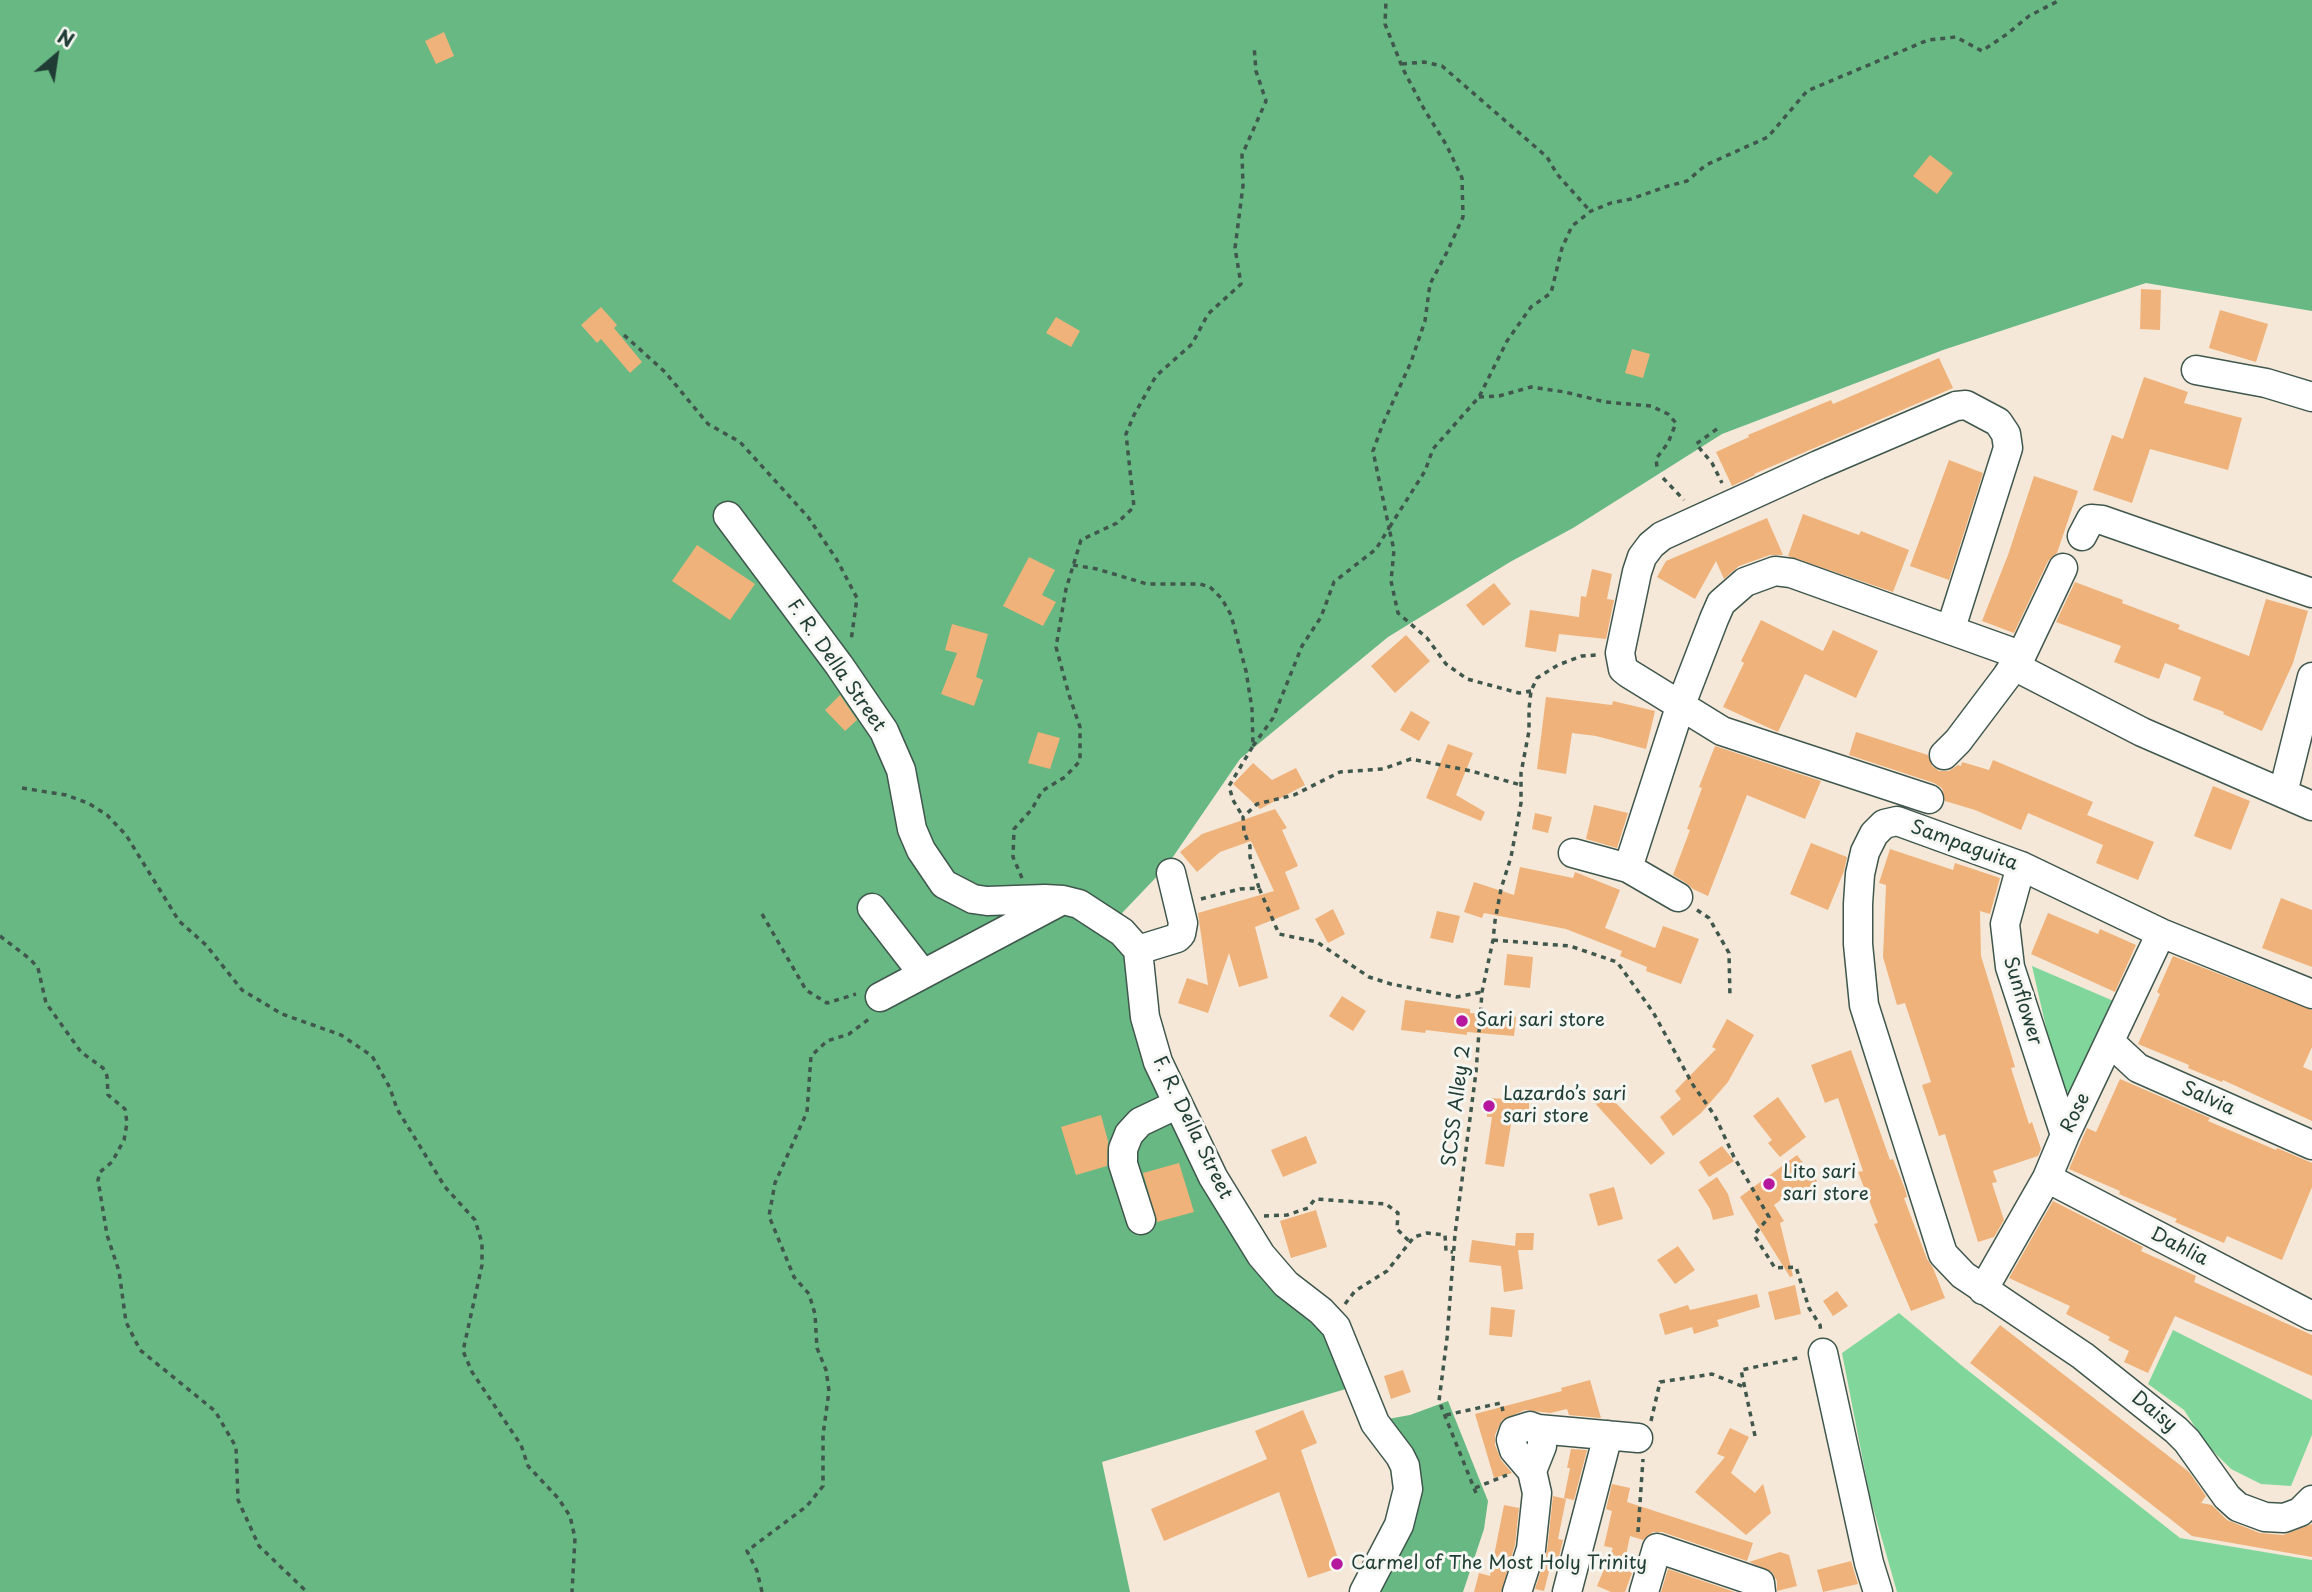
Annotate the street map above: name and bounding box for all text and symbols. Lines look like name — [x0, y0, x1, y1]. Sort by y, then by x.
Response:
north arrow — [21, 21, 91, 91]
text: N — [53, 22, 80, 54]
street label: F. R. Della Street — [782, 596, 890, 736]
street label: Sampaguita — [1907, 816, 2021, 876]
street label: Sunflower — [1998, 954, 2046, 1048]
place label: Sari sari store — [1476, 1010, 1605, 1032]
marker: Sari sari store — [1454, 1013, 1470, 1029]
street label: SCSS Alley 2 — [1438, 1044, 1476, 1168]
street label: F. R. Della Street — [1148, 1053, 1236, 1203]
street label: Salvia — [2178, 1077, 2238, 1121]
place label: Lazardo’s sari sari store — [1503, 1084, 1626, 1128]
street label: Rose — [2057, 1089, 2095, 1137]
marker: Lazardo’s sari sari store — [1481, 1098, 1497, 1114]
place label: Lito sari sari store — [1783, 1162, 1869, 1206]
marker: Lito sari sari store — [1761, 1176, 1777, 1192]
street label: Dahlia — [2146, 1223, 2212, 1271]
street label: Daisy — [2127, 1387, 2181, 1437]
place label: Carmel of The Most Holy Trinity — [1351, 1553, 1647, 1575]
marker: Carmel of The Most Holy Trinity — [1329, 1556, 1345, 1572]

